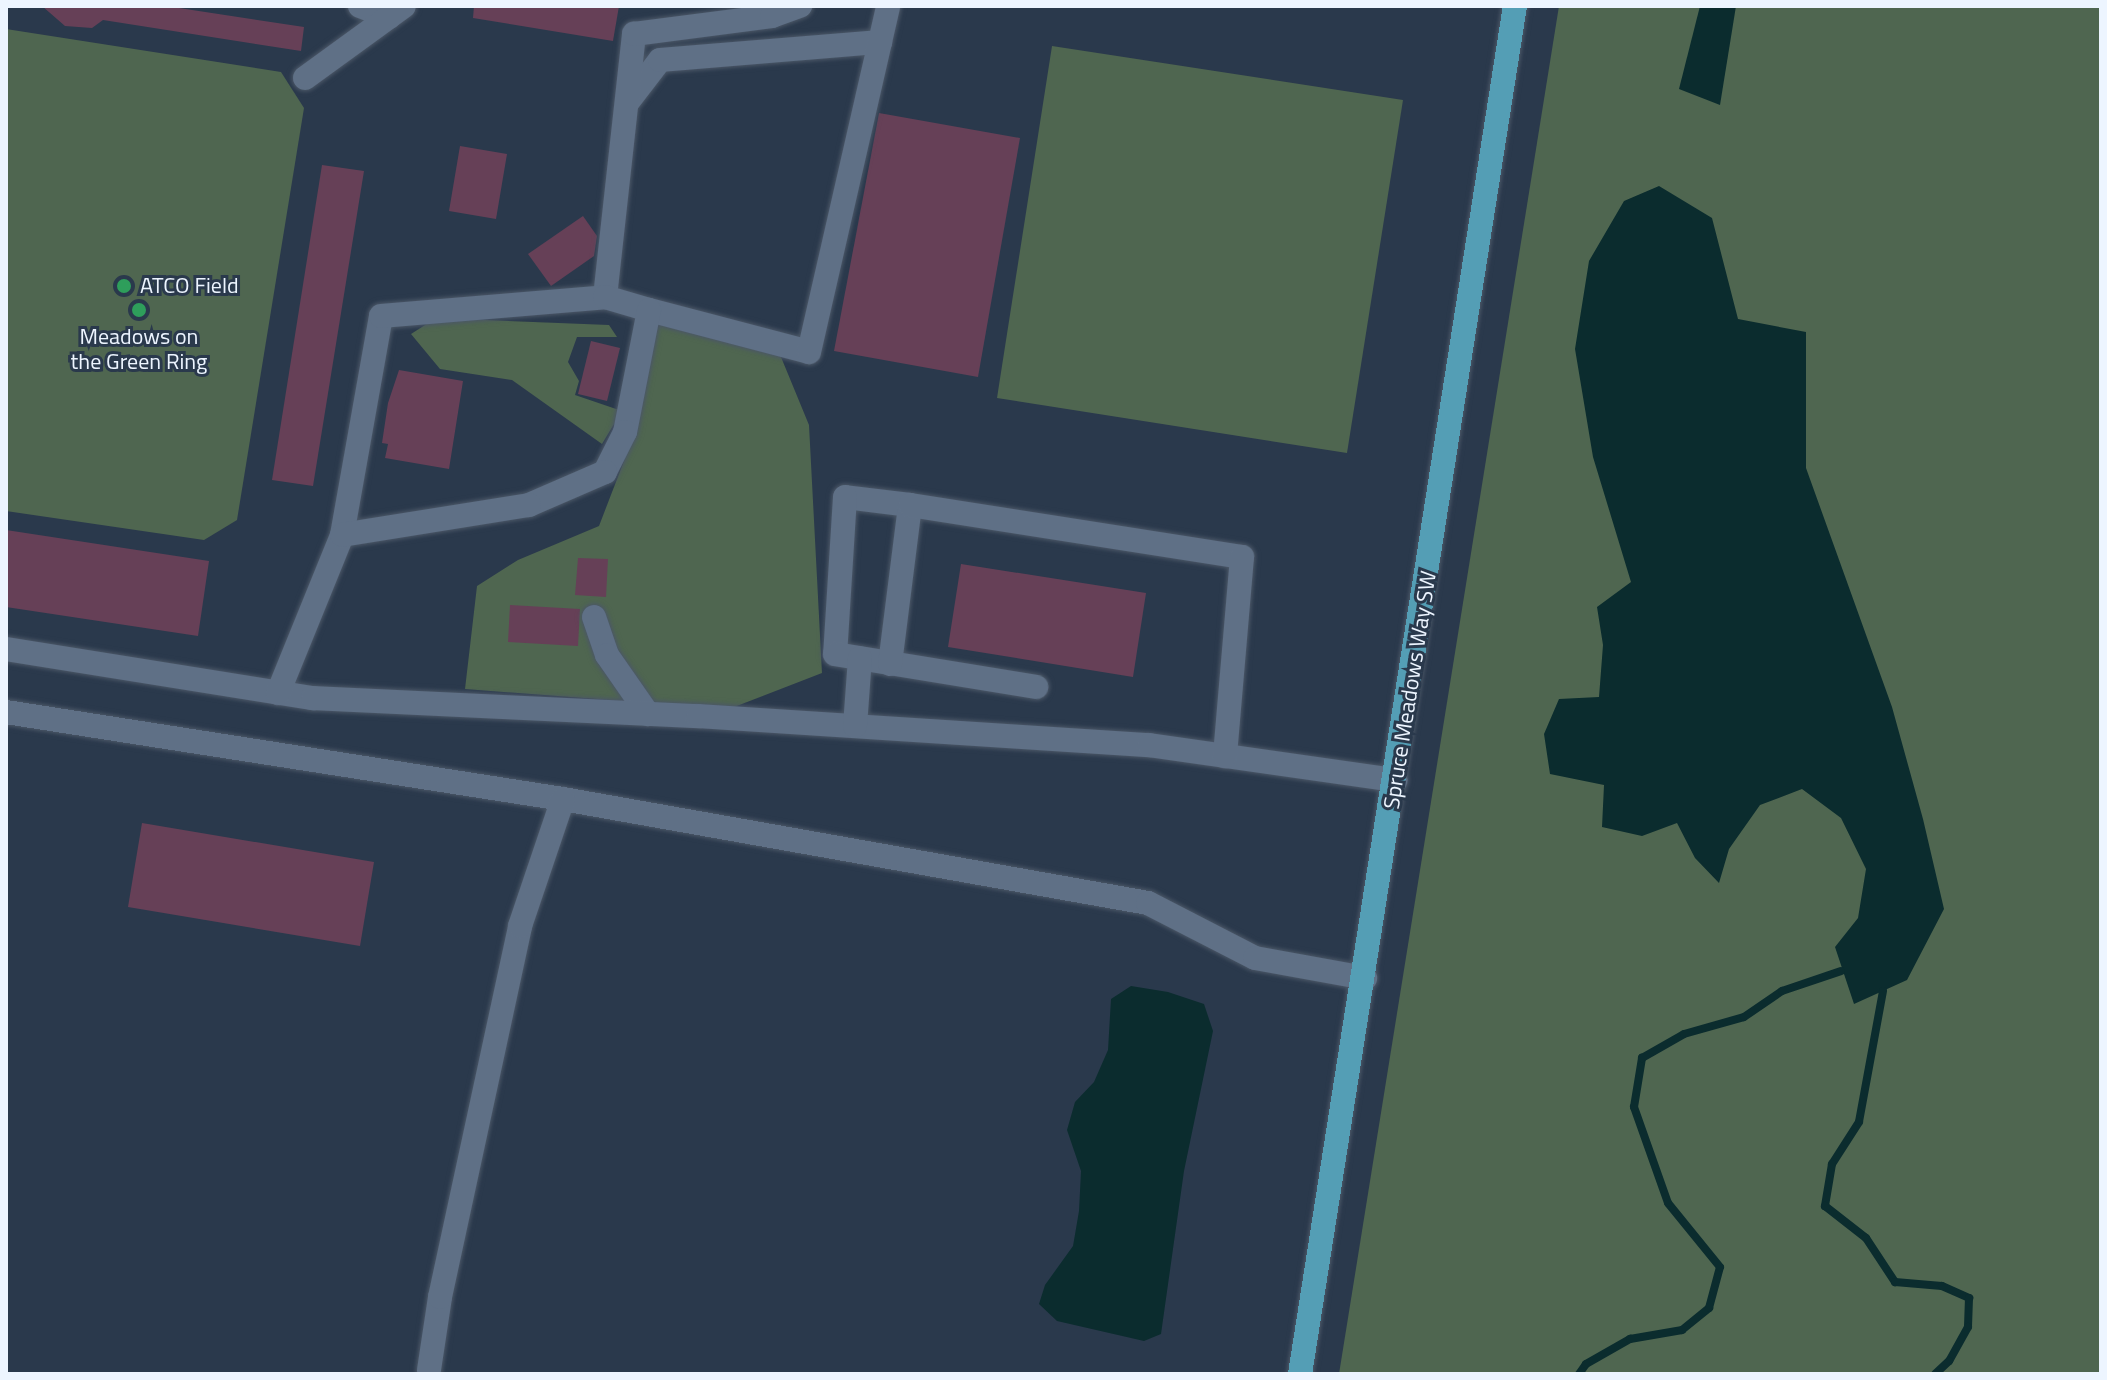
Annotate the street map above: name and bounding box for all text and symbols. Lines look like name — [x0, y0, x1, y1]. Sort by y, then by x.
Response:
place label: ATCO Field — [140, 273, 239, 299]
marker: ATCO Field — [115, 277, 133, 295]
marker: Meadows on the Green Ring — [130, 301, 148, 319]
place label: Meadows on the Green Ring — [71, 323, 207, 374]
street label: Spruce Meadows Way SW — [1378, 569, 1442, 811]

